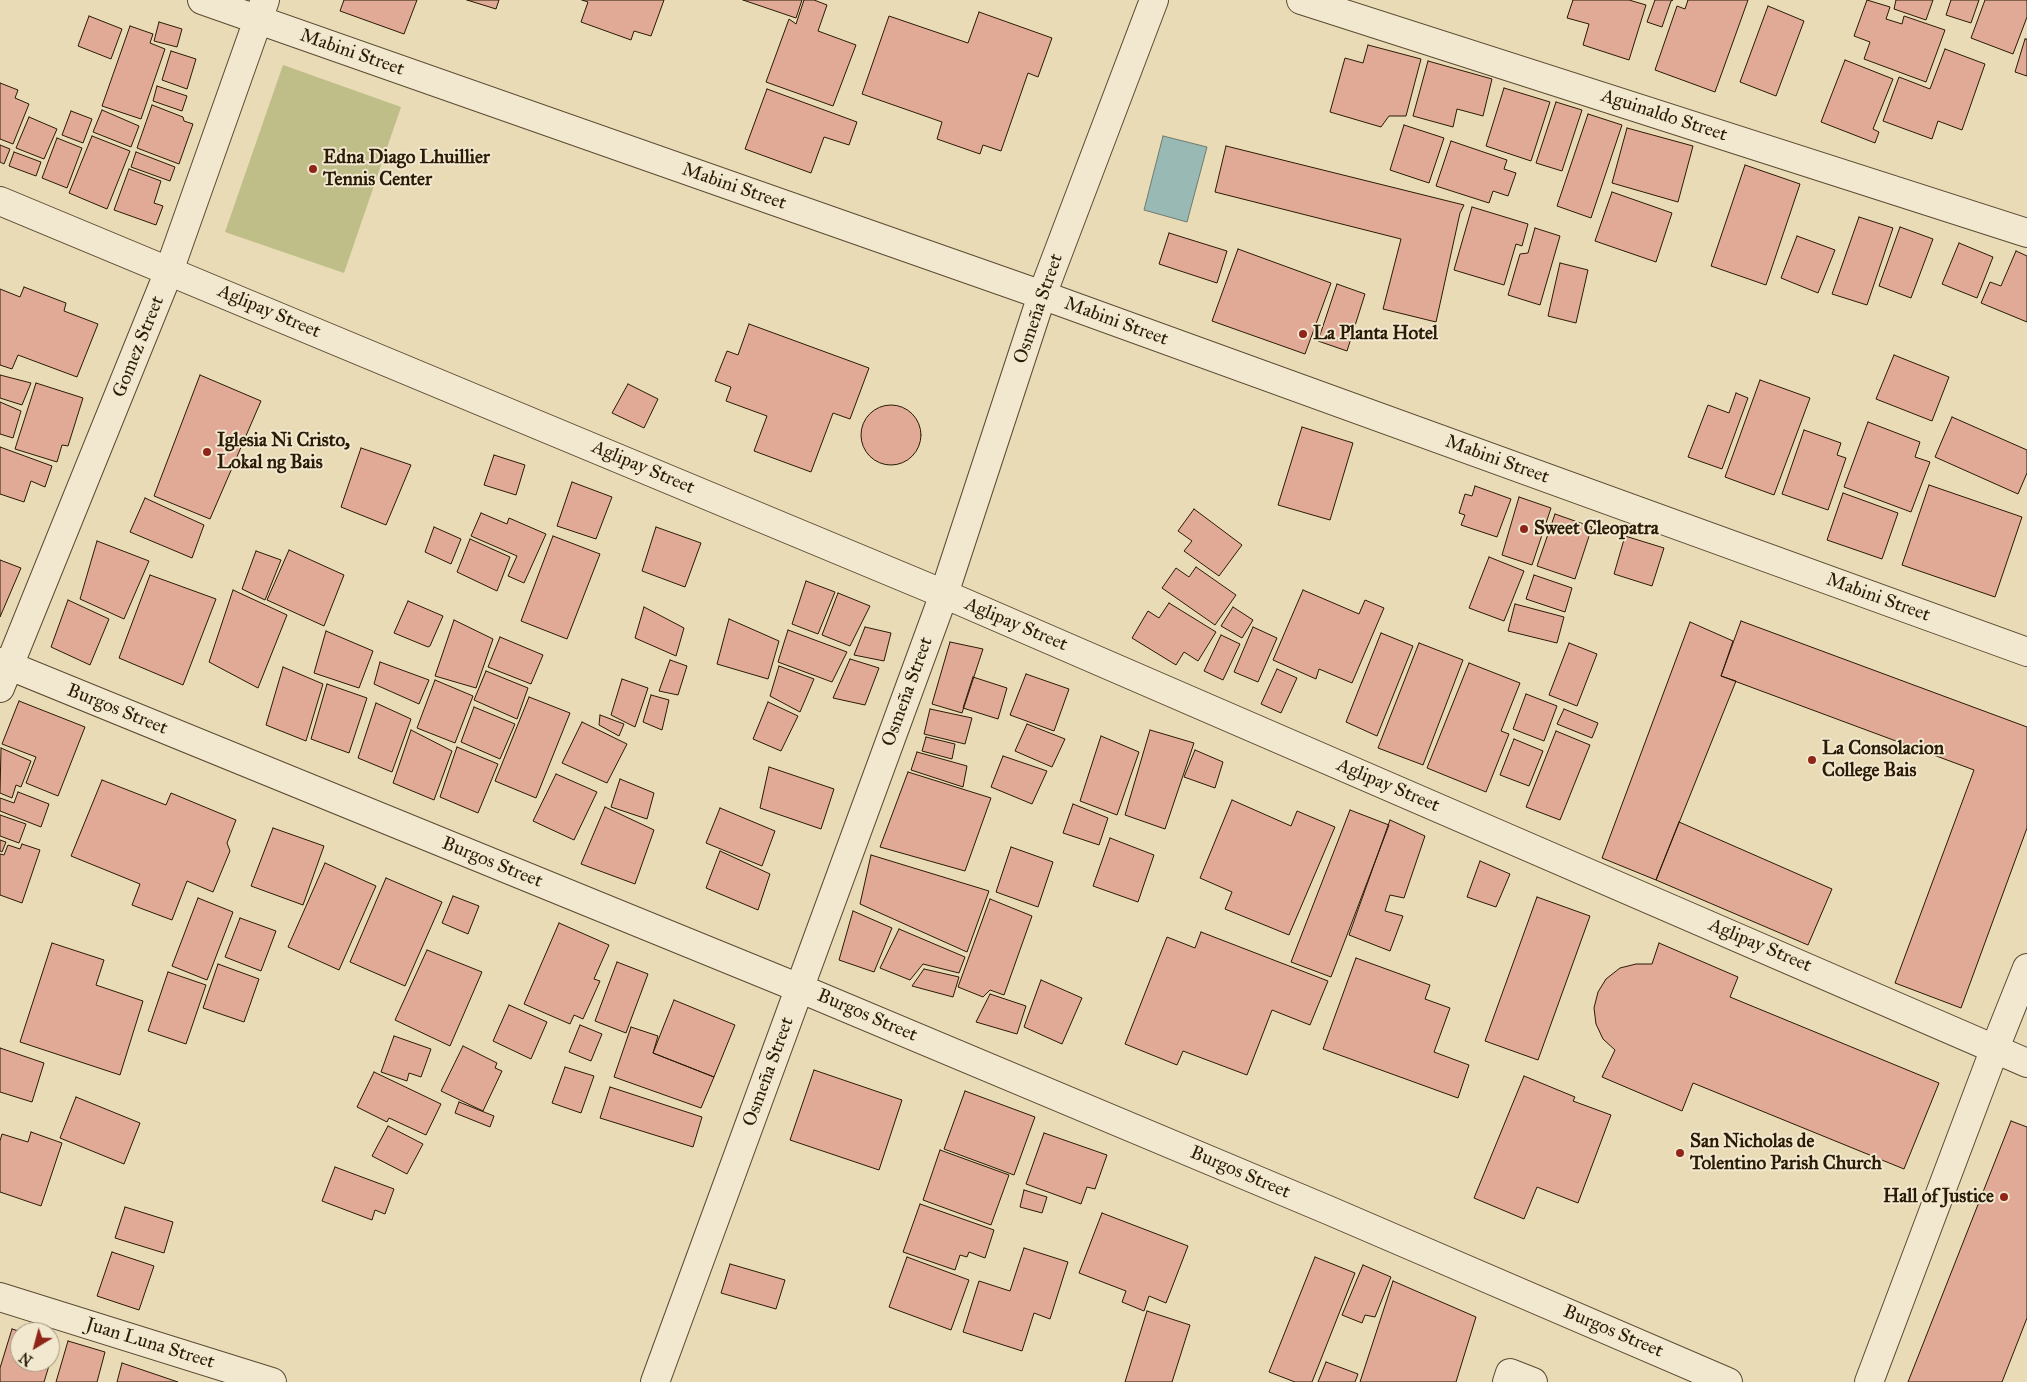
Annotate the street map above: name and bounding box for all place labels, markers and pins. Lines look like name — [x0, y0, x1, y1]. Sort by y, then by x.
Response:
place label: Edna Diago Lhuillier Tennis Center — [323, 147, 490, 191]
marker: Edna Diago Lhuillier Tennis Center — [307, 163, 319, 175]
place label: La Planta Hotel — [1313, 323, 1438, 345]
marker: La Planta Hotel — [1297, 328, 1309, 340]
place label: Iglesia Ni Cristo, Lokal ng Bais — [217, 430, 350, 474]
marker: Iglesia Ni Cristo, Lokal ng Bais — [201, 446, 213, 458]
place label: Sweet Cleopatra — [1534, 518, 1659, 540]
marker: Sweet Cleopatra — [1518, 523, 1530, 535]
place label: La Consolacion College Bais — [1822, 738, 1944, 782]
marker: La Consolacion College Bais — [1806, 754, 1818, 766]
place label: San Nicholas de Tolentino Parish Church — [1690, 1131, 1882, 1175]
marker: San Nicholas de Tolentino Parish Church — [1674, 1147, 1686, 1159]
place label: Hall of Justice — [1883, 1186, 1994, 1208]
marker: Hall of Justice — [1998, 1191, 2010, 1203]

